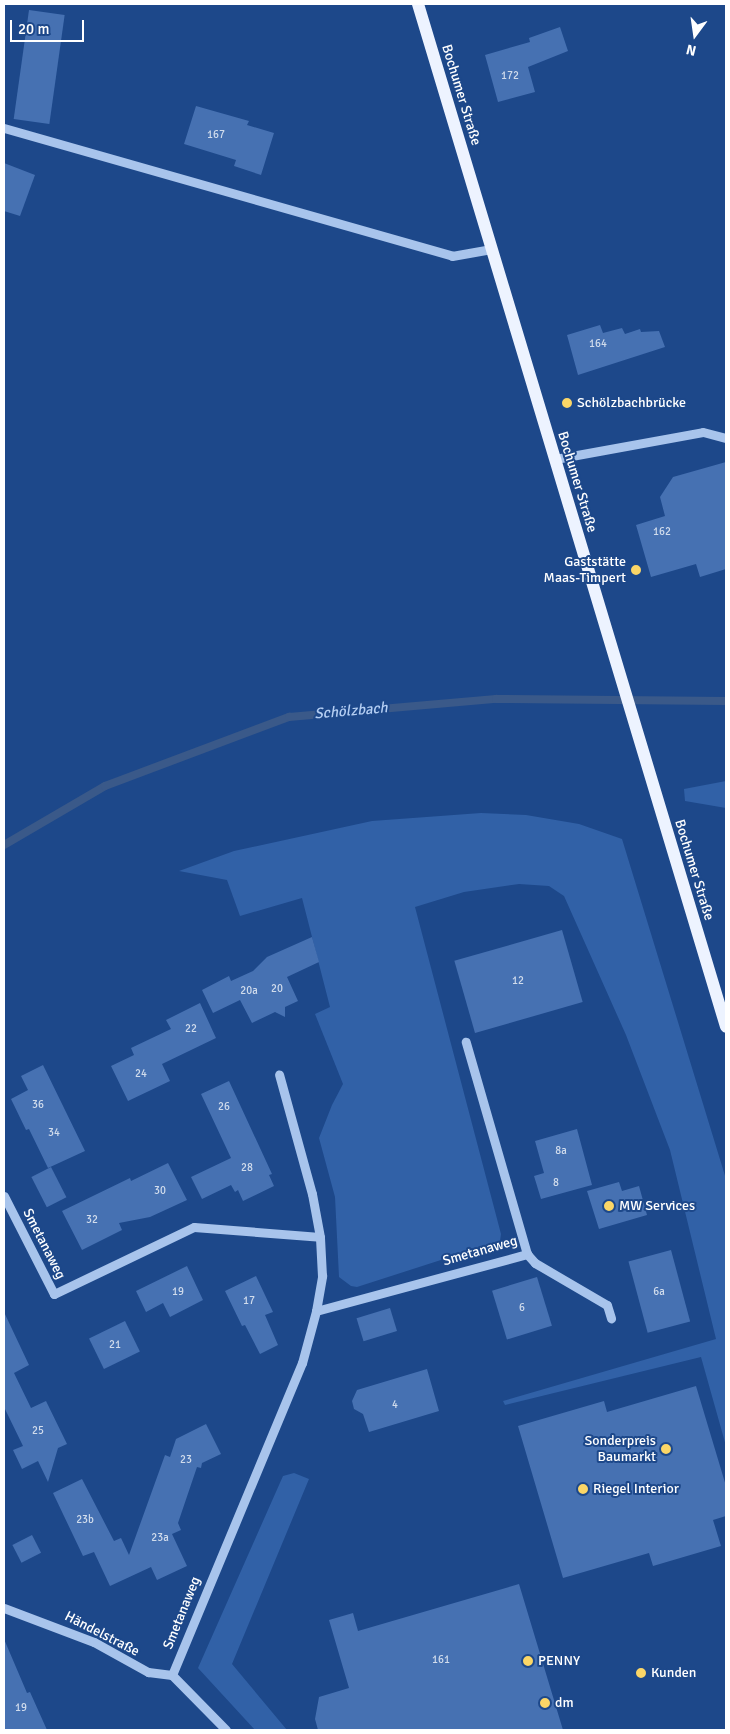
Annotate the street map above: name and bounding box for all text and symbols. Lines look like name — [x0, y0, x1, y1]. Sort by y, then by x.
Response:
scale bar — [12, 10, 86, 42]
north arrow — [670, 10, 720, 60]
text: 20 m — [18, 20, 49, 38]
text: N — [684, 41, 698, 59]
street label: Bochumer Straße — [438, 43, 484, 147]
house number: 172 — [501, 69, 519, 83]
house number: 167 — [207, 128, 225, 142]
house number: 164 — [589, 337, 607, 351]
place label: Schölzbachbrücke — [577, 395, 686, 411]
marker: Schölzbachbrücke — [561, 397, 573, 409]
street label: Bochumer Straße — [554, 430, 600, 534]
house number: 162 — [653, 525, 671, 539]
place label: Gaststätte Maas-Timpert — [544, 554, 626, 586]
marker: Gaststätte Maas-Timpert — [630, 564, 642, 576]
water label: Schölzbach — [314, 699, 388, 723]
street label: Bochumer Straße — [671, 818, 717, 922]
house number: 12 — [512, 974, 524, 988]
house number: 20 — [271, 982, 283, 996]
house number: 20a — [240, 984, 258, 998]
house number: 22 — [185, 1022, 197, 1036]
house number: 24 — [135, 1067, 147, 1081]
house number: 36 — [32, 1098, 44, 1112]
house number: 26 — [218, 1100, 230, 1114]
house number: 34 — [48, 1126, 60, 1140]
house number: 8a — [555, 1144, 567, 1158]
house number: 28 — [241, 1161, 253, 1175]
house number: 8 — [553, 1176, 559, 1190]
house number: 30 — [154, 1184, 166, 1198]
place label: MW Services — [619, 1198, 695, 1214]
marker: MW Services — [603, 1200, 615, 1212]
street label: Smetanaweg — [19, 1206, 69, 1282]
house number: 32 — [86, 1213, 98, 1227]
street label: Smetanaweg — [441, 1232, 519, 1270]
house number: 19 — [172, 1285, 184, 1299]
house number: 6a — [653, 1285, 665, 1299]
house number: 17 — [243, 1294, 255, 1308]
house number: 6 — [519, 1301, 525, 1315]
house number: 21 — [109, 1338, 121, 1352]
house number: 4 — [392, 1398, 398, 1412]
house number: 25 — [32, 1424, 44, 1438]
place label: Sonderpreis Baumarkt — [584, 1433, 656, 1465]
marker: Sonderpreis Baumarkt — [660, 1443, 672, 1455]
house number: 23 — [180, 1453, 192, 1467]
place label: Riegel Interior — [593, 1481, 679, 1497]
marker: Riegel Interior — [577, 1483, 589, 1495]
house number: 23b — [76, 1513, 94, 1527]
house number: 23a — [151, 1531, 169, 1545]
street label: Smetanaweg — [160, 1574, 204, 1652]
street label: Händelstraße — [62, 1608, 142, 1660]
house number: 161 — [432, 1653, 450, 1667]
place label: PENNY — [538, 1653, 580, 1669]
marker: PENNY — [522, 1655, 534, 1667]
place label: Kunden — [651, 1665, 696, 1681]
marker: Kunden — [635, 1667, 647, 1679]
place label: dm — [555, 1695, 574, 1711]
marker: dm — [539, 1697, 551, 1709]
house number: 19 — [15, 1701, 27, 1715]

